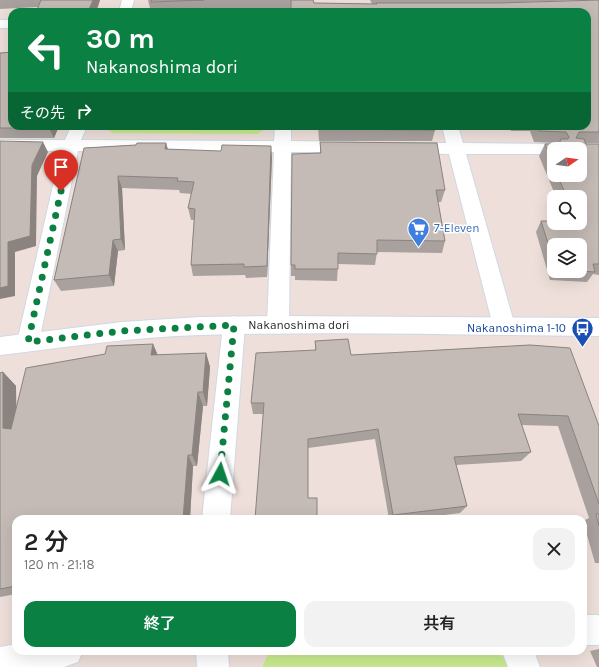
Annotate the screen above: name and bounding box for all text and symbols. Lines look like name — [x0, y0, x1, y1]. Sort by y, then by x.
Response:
text: 30 m — [86, 22, 155, 55]
icon: left — [20, 24, 72, 76]
text: Nakanoshima dori — [86, 56, 238, 78]
icon: right — [73, 100, 95, 122]
text: その先 — [20, 104, 65, 122]
north arrow — [547, 142, 587, 182]
map controls — [547, 142, 587, 278]
pin — [44, 150, 78, 191]
icon: arrive — [50, 156, 72, 178]
button: search — [547, 190, 587, 230]
supermarket icon: 7-Eleven — [406, 215, 432, 248]
place label: 7-Eleven — [434, 221, 480, 235]
button: layers — [547, 238, 587, 278]
bus stop icon: Nakanoshima 1-10 — [569, 315, 595, 348]
street label: Nakanoshima dori — [248, 318, 350, 332]
place label: Nakanoshima 1-10 — [467, 321, 566, 335]
position arrow — [199, 453, 241, 495]
text: 2 分 — [24, 528, 68, 556]
button: close — [533, 528, 575, 570]
text: 120 m · 21:18 — [24, 557, 94, 572]
button: 終了 — [24, 601, 296, 647]
button: 共有 — [304, 601, 575, 647]

